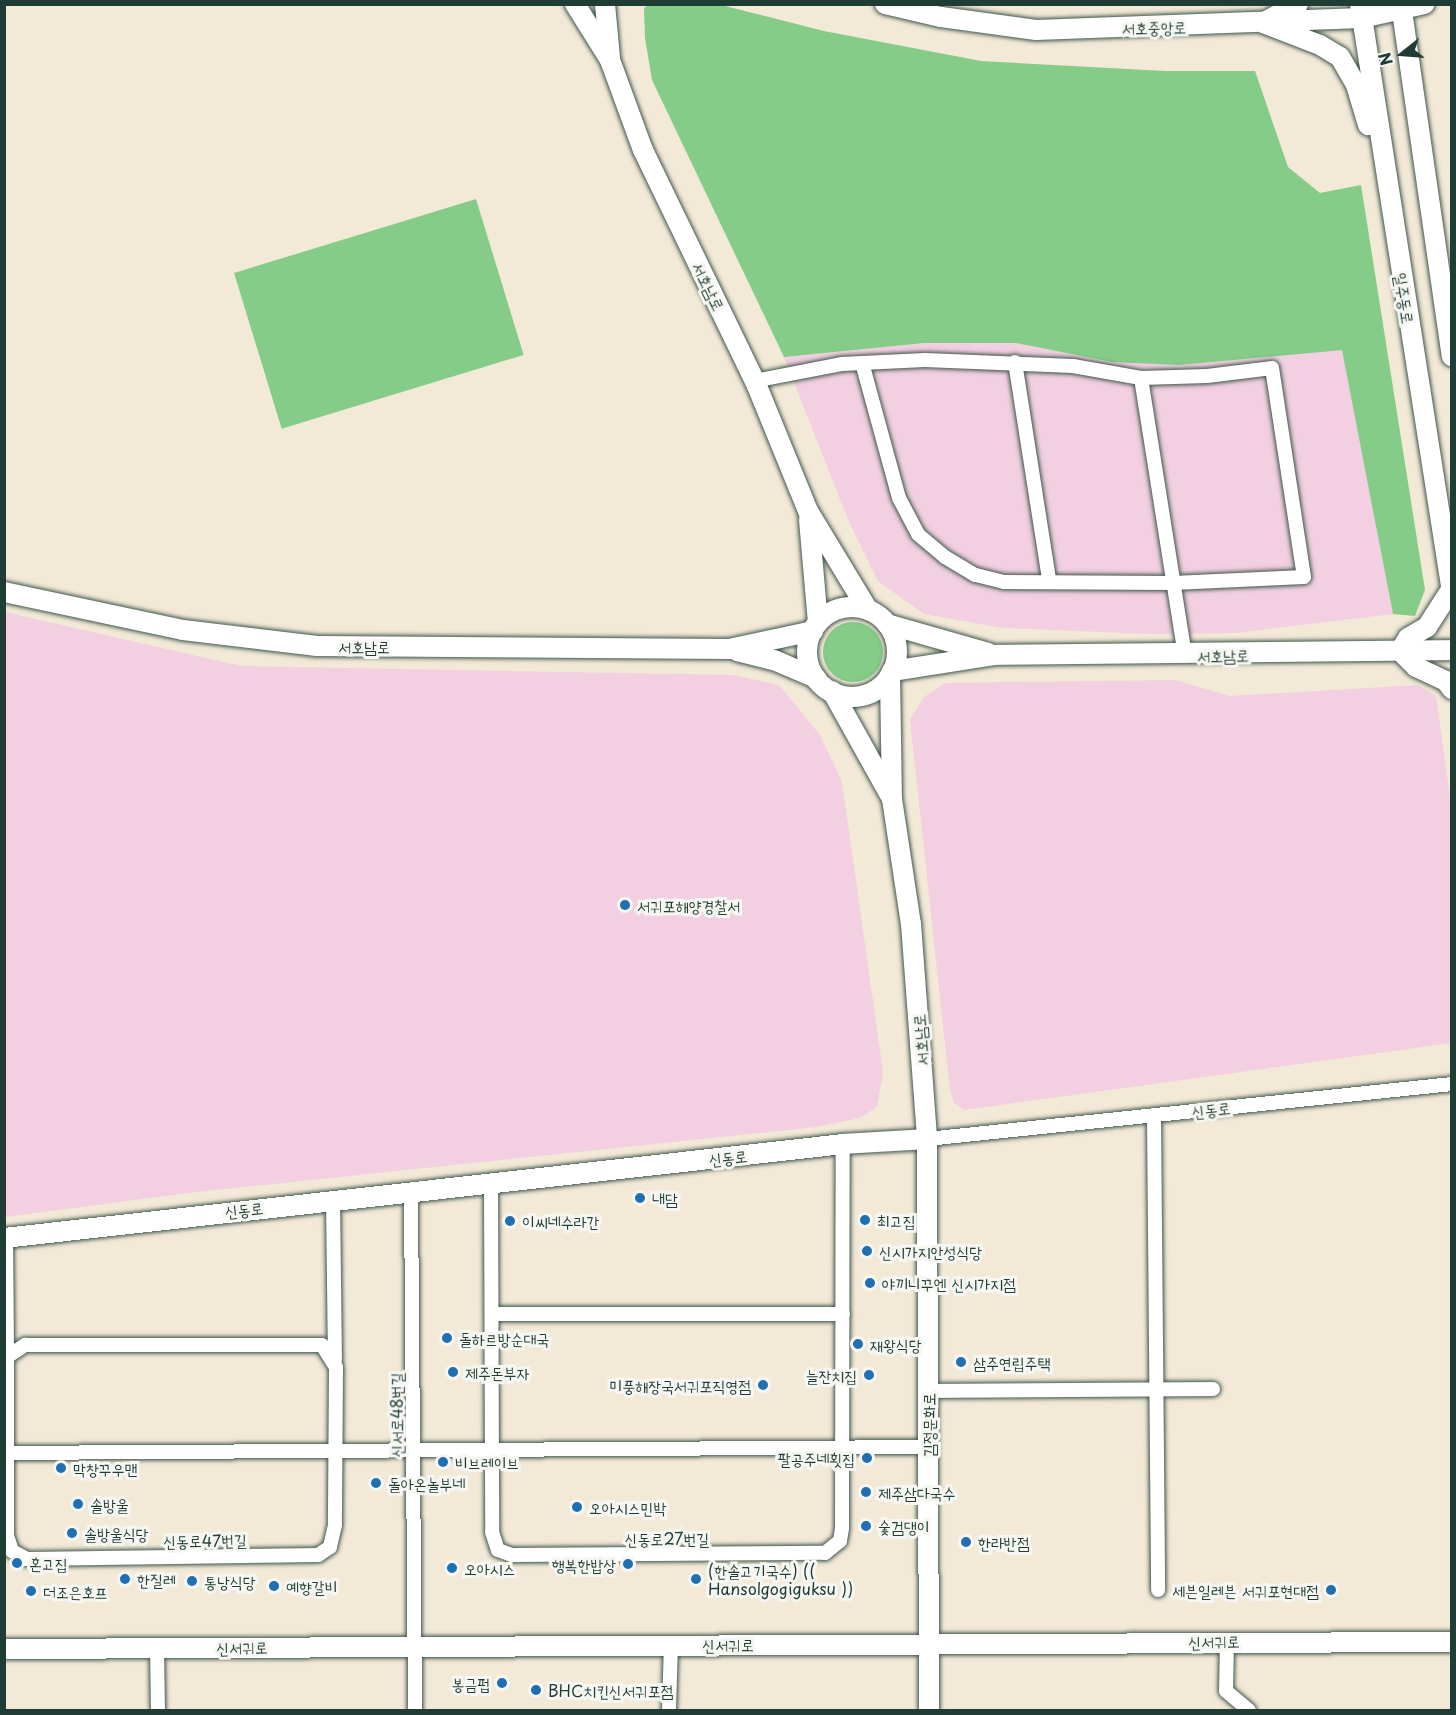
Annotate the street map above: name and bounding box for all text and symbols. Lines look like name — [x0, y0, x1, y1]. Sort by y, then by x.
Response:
street label: 서호중앙로 — [1122, 17, 1186, 37]
north arrow — [1372, 24, 1432, 84]
text: N — [1371, 50, 1398, 69]
street label: 서호남로 — [689, 259, 729, 313]
street label: 일주동로 — [1391, 271, 1419, 325]
street label: 서호남로 — [338, 636, 390, 656]
street label: 서호남로 — [1197, 645, 1249, 665]
place label: 서귀포해양경찰서 — [637, 895, 740, 915]
marker: 서귀포해양경찰서 — [618, 898, 632, 912]
street label: 서호남로 — [909, 1014, 931, 1066]
street label: 신동로 — [1191, 1097, 1231, 1121]
street label: 신동로 — [708, 1145, 748, 1169]
place label: 내담 — [652, 1188, 678, 1208]
marker: 내담 — [633, 1191, 647, 1205]
street label: 신동로 — [224, 1197, 264, 1221]
place label: 최고집 — [877, 1210, 916, 1230]
place label: 이씨네수라간 — [522, 1211, 599, 1231]
marker: 최고집 — [858, 1213, 872, 1227]
marker: 이씨네수라간 — [503, 1214, 517, 1228]
place label: 신시가지안성식당 — [879, 1241, 982, 1261]
marker: 신시가지안성식당 — [860, 1244, 874, 1258]
place label: 야끼니꾸엔 신시가지점 — [882, 1273, 1016, 1293]
marker: 야끼니꾸엔 신시가지점 — [863, 1276, 877, 1290]
place label: 돌하르방순대국 — [459, 1328, 549, 1348]
marker: 돌하르방순대국 — [440, 1331, 454, 1345]
place label: 재왕식당 — [870, 1334, 922, 1354]
marker: 재왕식당 — [851, 1337, 865, 1351]
place label: 삼주연립주택 — [973, 1352, 1050, 1372]
marker: 삼주연립주택 — [954, 1355, 968, 1369]
place label: 제주돈부자 — [465, 1362, 529, 1382]
marker: 제주돈부자 — [446, 1365, 460, 1379]
place label: 늘잔치집 — [806, 1365, 857, 1385]
marker: 늘잔치집 — [862, 1368, 876, 1382]
street label: 신서로48번길 — [386, 1373, 406, 1457]
place label: 미풍해장국서귀포직영점 — [609, 1375, 751, 1395]
marker: 미풍해장국서귀포직영점 — [756, 1378, 770, 1392]
street label: 김정문화로 — [918, 1393, 938, 1457]
place label: 팔공주네횟집 — [778, 1448, 855, 1468]
marker: 팔공주네횟집 — [860, 1451, 874, 1465]
place label: 비브레이브 — [455, 1452, 519, 1472]
marker: 비브레이브 — [436, 1455, 450, 1469]
place label: 막창꾸우맨 — [73, 1458, 137, 1478]
marker: 막창꾸우맨 — [54, 1461, 68, 1475]
place label: 돌아온놀부네 — [388, 1473, 465, 1493]
marker: 돌아온놀부네 — [369, 1476, 383, 1490]
place label: 제주삼다국수 — [878, 1482, 955, 1502]
marker: 제주삼다국수 — [859, 1485, 873, 1499]
place label: 솔방울 — [90, 1494, 129, 1514]
marker: 솔방울 — [71, 1497, 85, 1511]
place label: 오아시스민박 — [589, 1497, 666, 1517]
marker: 오아시스민박 — [570, 1500, 584, 1514]
place label: 숯검댕이 — [878, 1516, 930, 1536]
marker: 숯검댕이 — [859, 1519, 873, 1533]
place label: 솔방울식당 — [84, 1523, 148, 1543]
marker: 솔방울식당 — [65, 1526, 79, 1540]
street label: 신동로27번길 — [625, 1528, 709, 1548]
street label: 신동로47번길 — [163, 1530, 247, 1550]
place label: 한라반점 — [978, 1532, 1030, 1552]
marker: 한라반점 — [959, 1535, 973, 1549]
place label: 혼고집 — [29, 1553, 68, 1573]
place label: 행복한밥상 — [552, 1554, 616, 1574]
marker: 혼고집 — [10, 1556, 24, 1570]
marker: 행복한밥상 — [621, 1557, 635, 1571]
place label: 오아시스 — [464, 1558, 516, 1578]
place label: (한솔고기국수) (( Hansolgogiguksu )) — [708, 1560, 855, 1598]
marker: 오아시스 — [445, 1561, 459, 1575]
place label: 한질레 — [137, 1569, 176, 1589]
place label: 통낭식당 — [204, 1571, 255, 1591]
marker: 한질레 — [118, 1572, 132, 1586]
marker: (한솔고기국수) (( Hansolgogiguksu )) — [689, 1572, 703, 1586]
marker: 통낭식당 — [185, 1574, 199, 1588]
place label: 예향갈비 — [286, 1576, 338, 1596]
marker: 예향갈비 — [267, 1579, 281, 1593]
place label: 세븐일레븐 서귀포현대점 — [1172, 1580, 1319, 1600]
place label: 더조은호프 — [43, 1581, 107, 1601]
marker: 세븐일레븐 서귀포현대점 — [1324, 1583, 1338, 1597]
marker: 더조은호프 — [24, 1584, 38, 1598]
street label: 신서귀로 — [1188, 1631, 1240, 1651]
street label: 신서귀로 — [702, 1634, 754, 1654]
street label: 신서귀로 — [216, 1637, 268, 1657]
place label: 봉금펍 — [451, 1673, 490, 1693]
marker: 봉금펍 — [495, 1676, 509, 1690]
place label: BHC치킨신서귀포점 — [548, 1680, 673, 1700]
marker: BHC치킨신서귀포점 — [529, 1683, 543, 1697]

